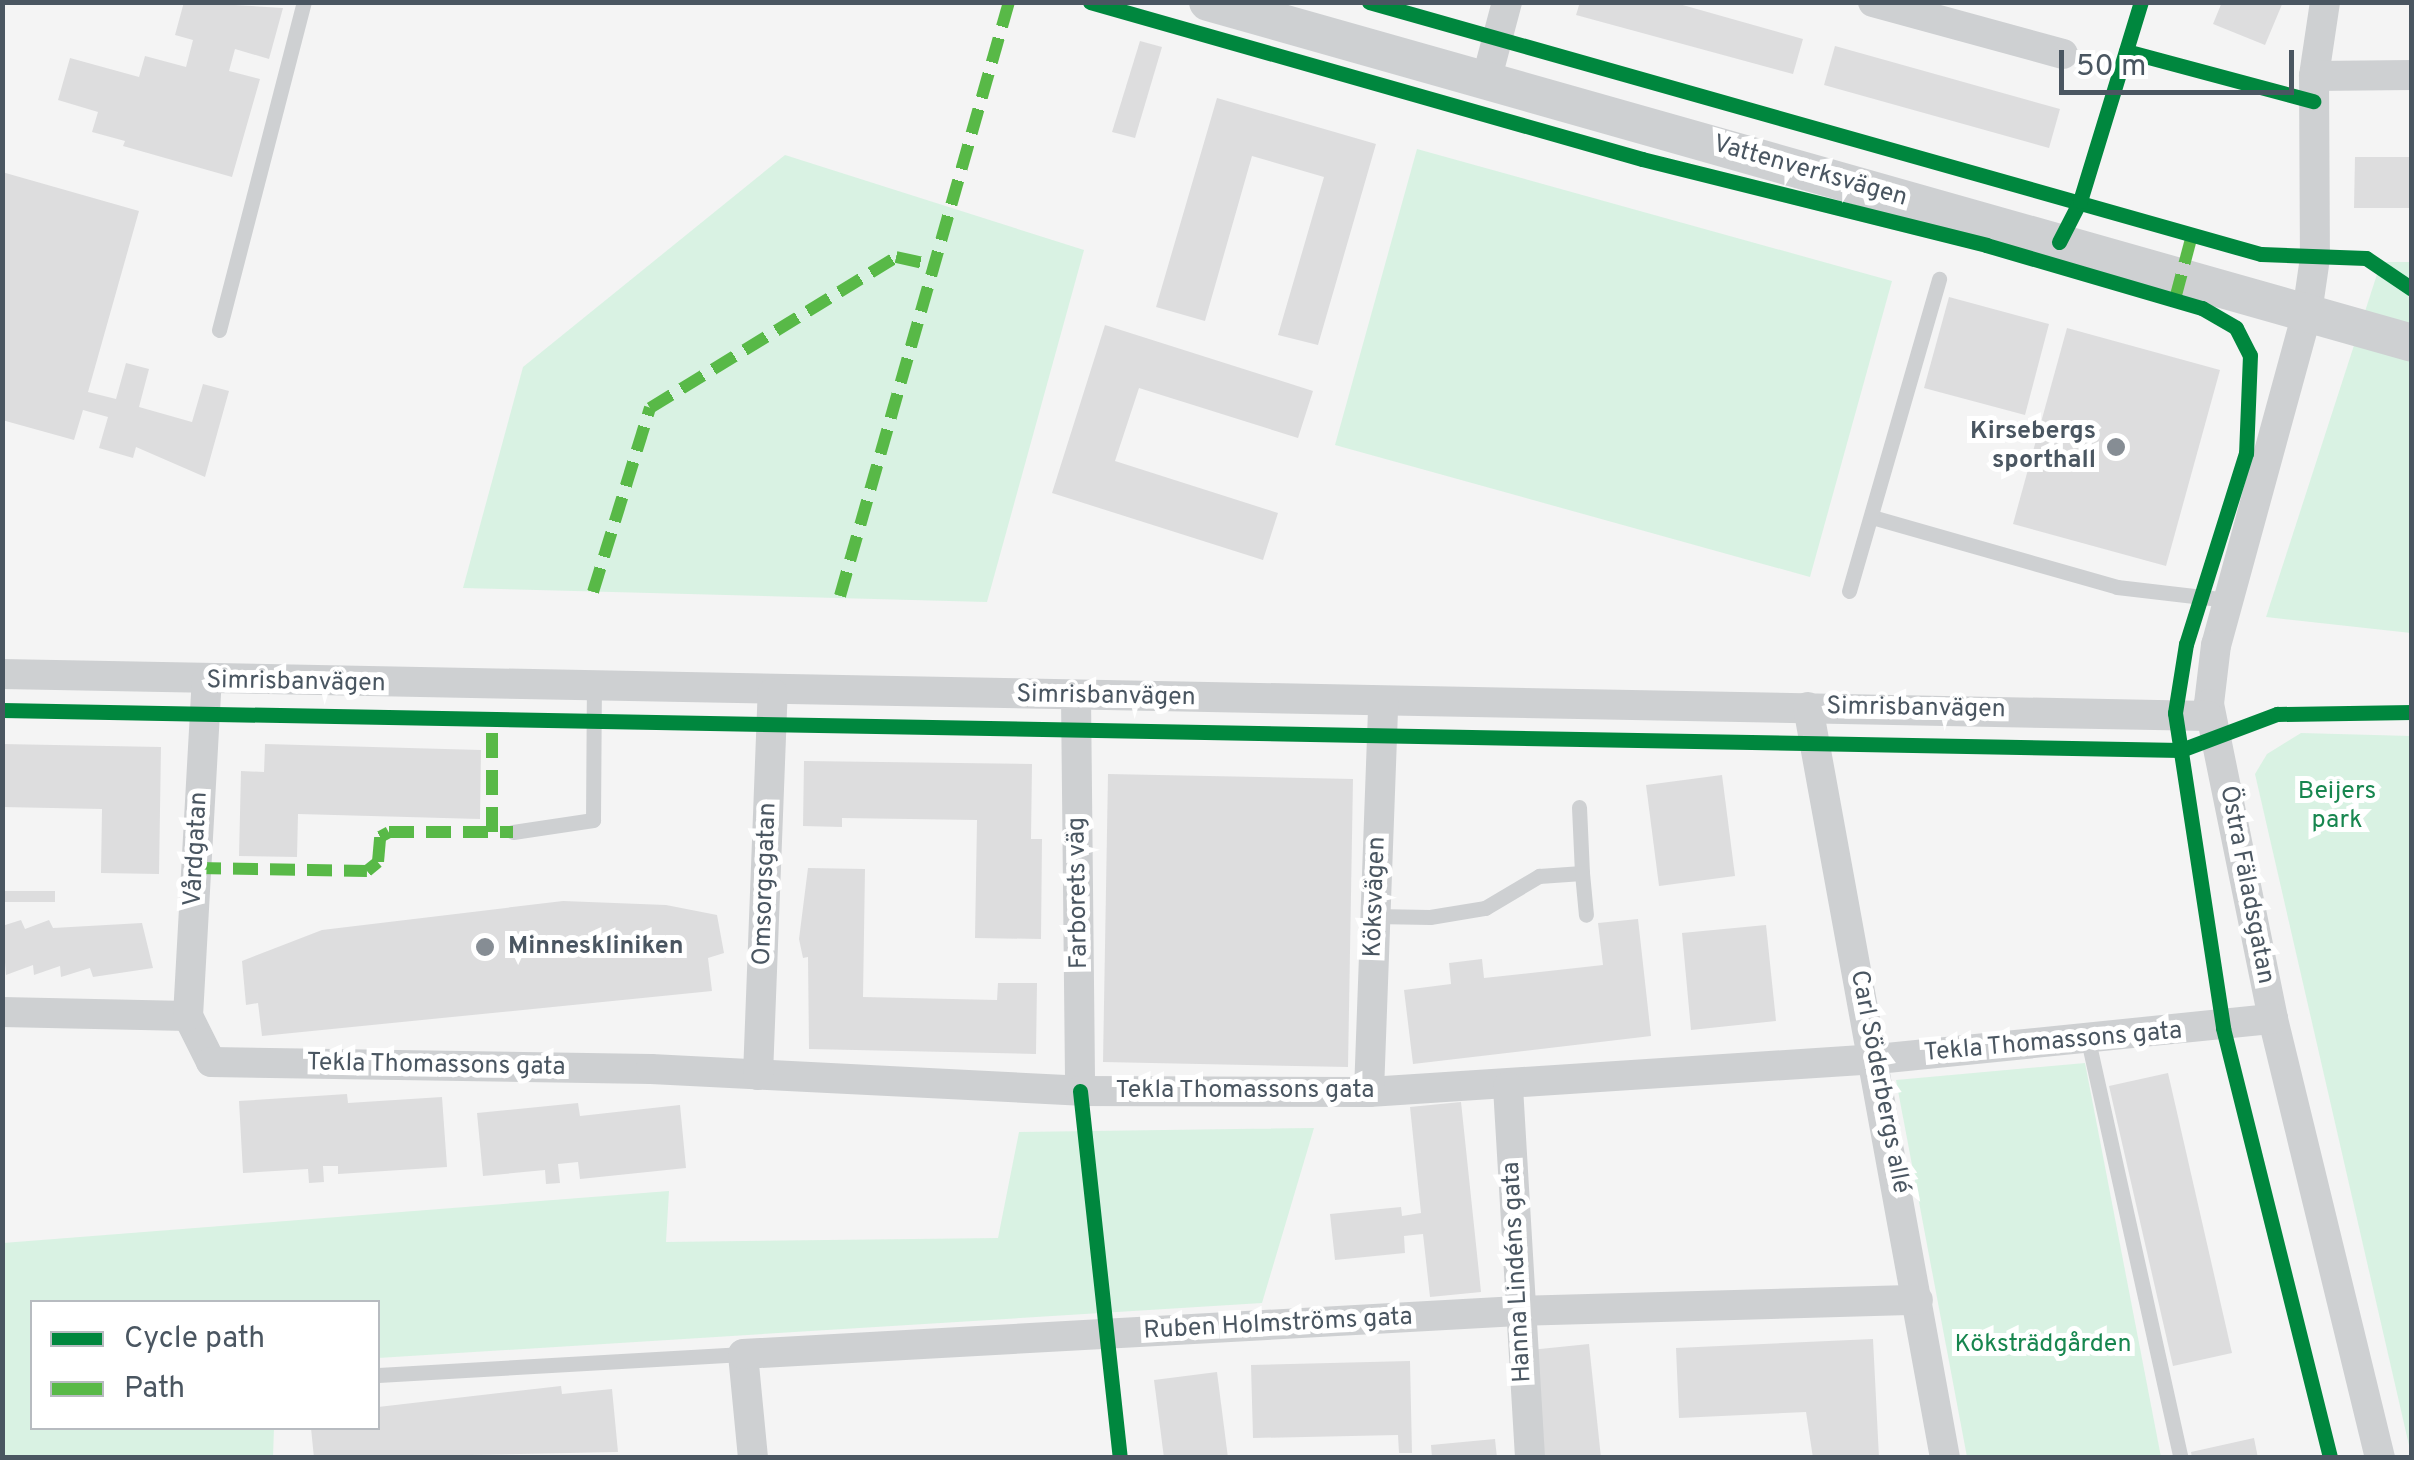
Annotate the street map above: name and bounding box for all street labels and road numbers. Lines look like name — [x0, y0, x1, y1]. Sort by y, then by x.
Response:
street label: Vattenverksvägen — [1709, 130, 1911, 214]
street label: Simrisbanvägen — [206, 666, 386, 700]
street label: Simrisbanvägen — [1016, 680, 1196, 714]
street label: Simrisbanvägen — [1826, 692, 2006, 726]
street label: Östra Fäladsgatan — [2212, 783, 2280, 987]
street label: Vårdgatan — [179, 791, 215, 907]
street label: Omsorgsgatan — [748, 802, 784, 966]
street label: Farborets väg — [1063, 817, 1095, 969]
street label: Köksvägen — [1359, 836, 1393, 958]
street label: Carl Söderbergs allé — [1843, 968, 1915, 1196]
street label: Tekla Thomassons gata — [1922, 1017, 2184, 1069]
street label: Tekla Thomassons gata — [306, 1049, 566, 1083]
street label: Tekla Thomassons gata — [1115, 1076, 1375, 1106]
street label: Hanna Lindéns gata — [1497, 1161, 1539, 1383]
street label: Ruben Holmströms gata — [1143, 1303, 1413, 1347]

